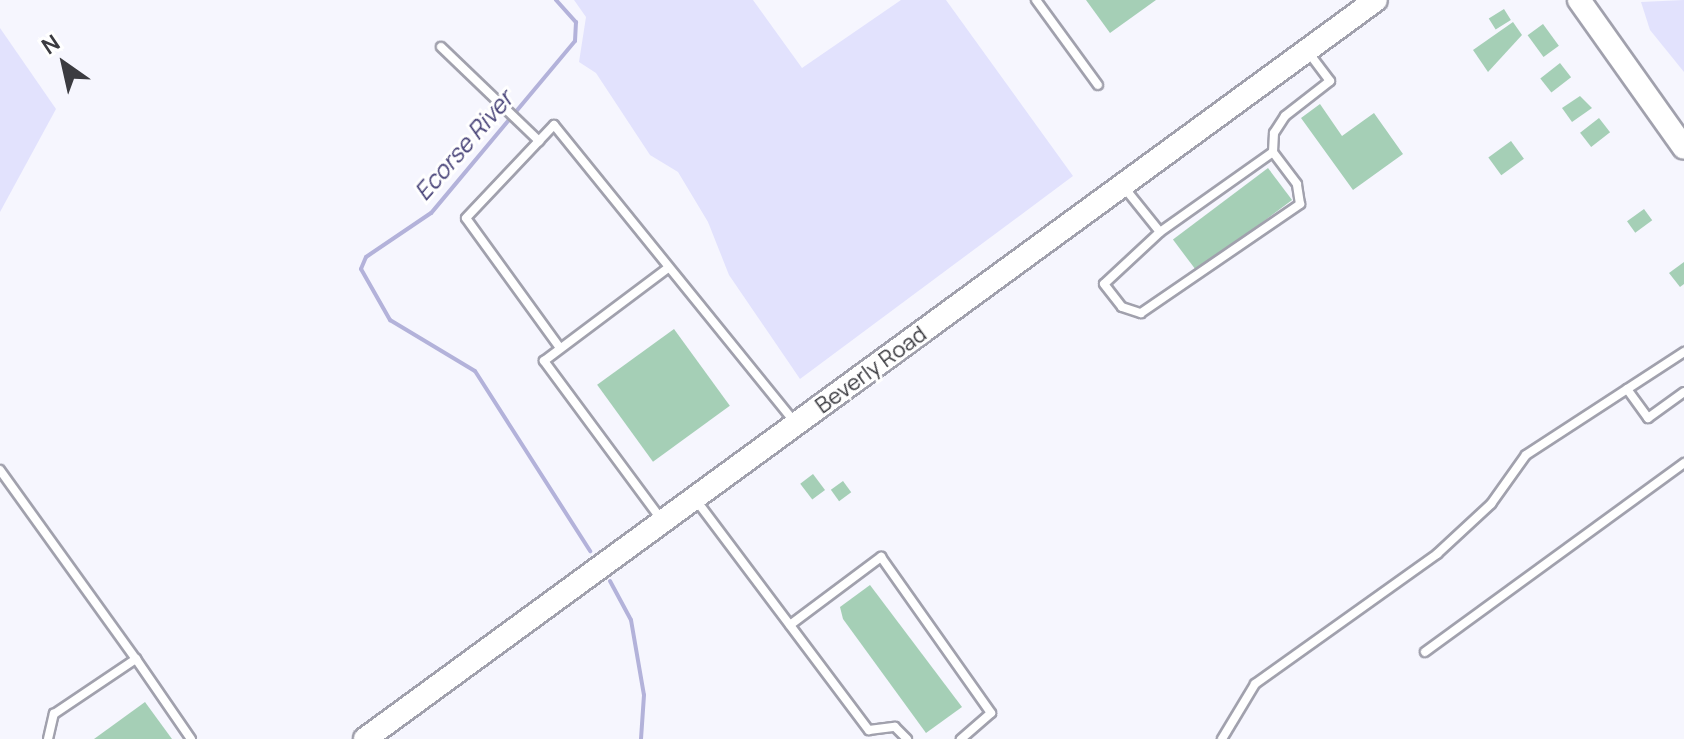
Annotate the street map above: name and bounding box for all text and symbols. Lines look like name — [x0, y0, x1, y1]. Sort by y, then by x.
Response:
north arrow — [24, 24, 104, 104]
text: N — [36, 27, 66, 61]
water label: Ecorse River — [408, 84, 518, 206]
street label: Beverly Road — [810, 321, 932, 419]

